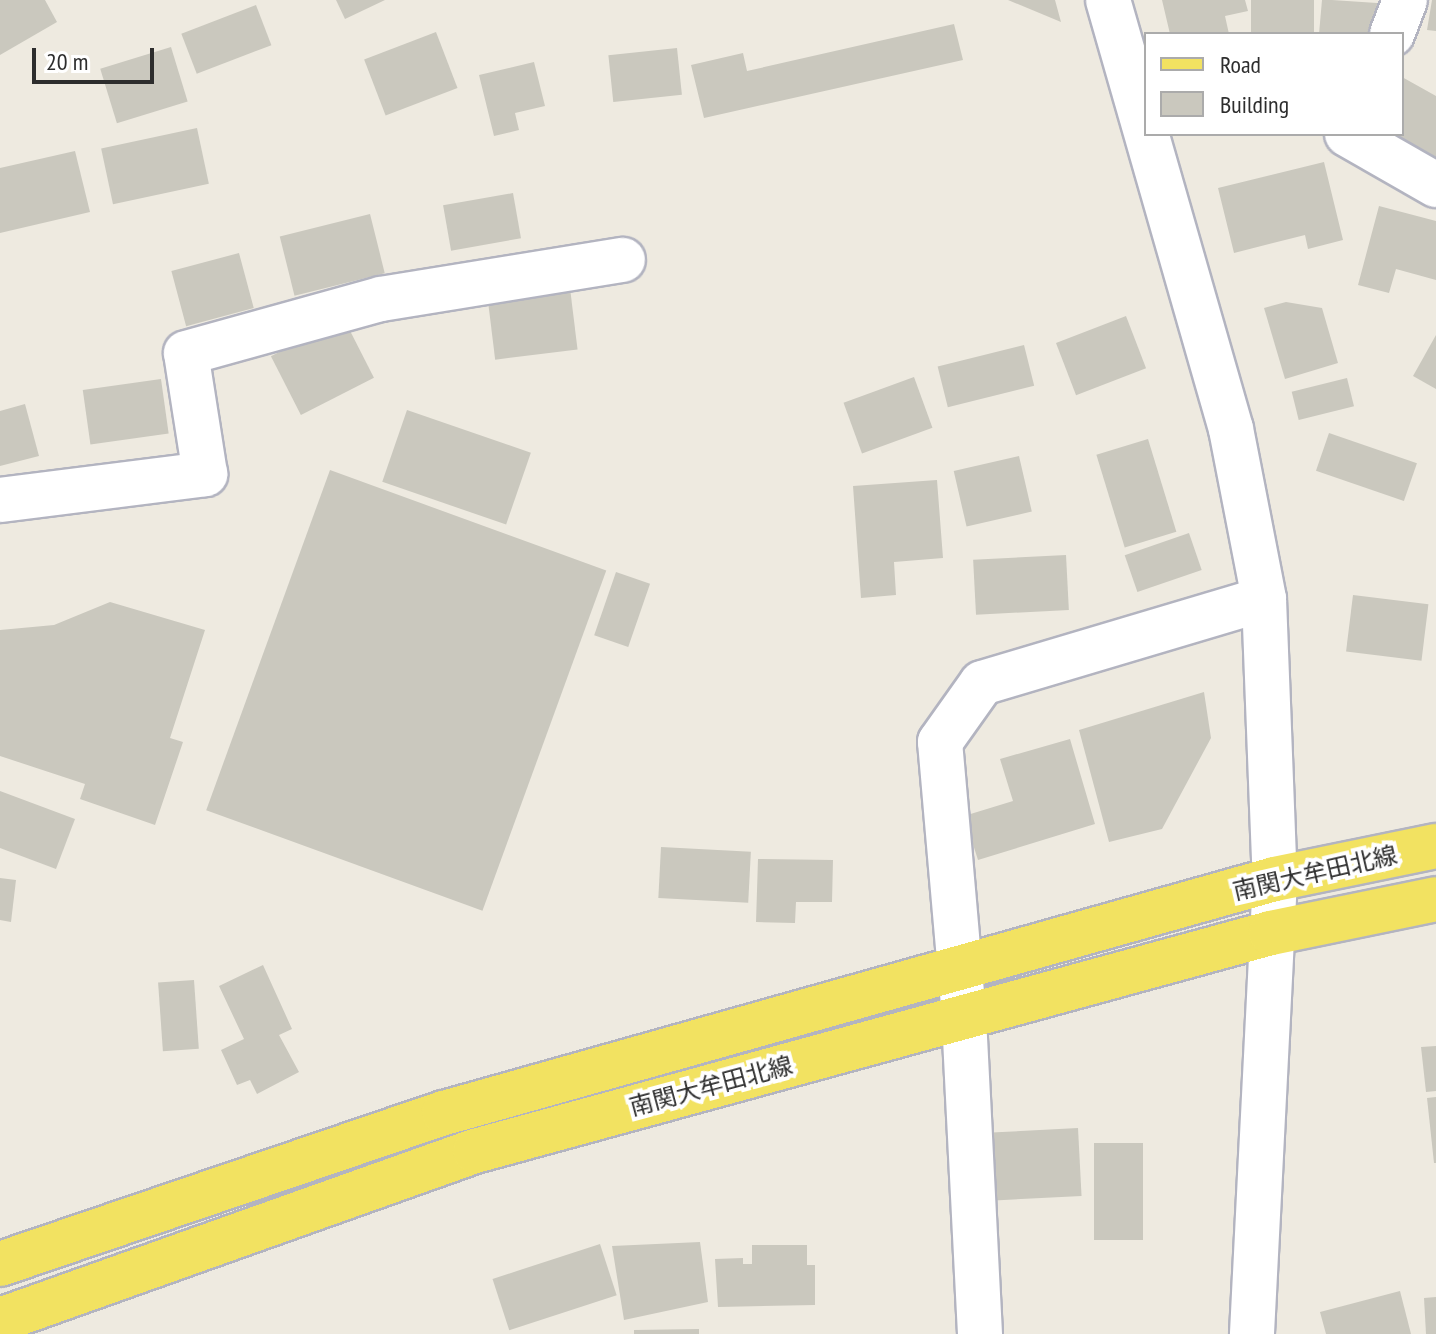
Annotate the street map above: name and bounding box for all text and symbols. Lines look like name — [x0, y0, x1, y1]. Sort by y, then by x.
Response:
scale bar — [36, 32, 158, 82]
legend — [1144, 32, 1404, 136]
text: 20 m — [46, 46, 88, 77]
text: Road — [1220, 49, 1261, 80]
text: Building — [1220, 89, 1289, 120]
street label: 南関大牟田北線 — [1230, 840, 1400, 906]
street label: 南関大牟田北線 — [626, 1050, 796, 1122]

